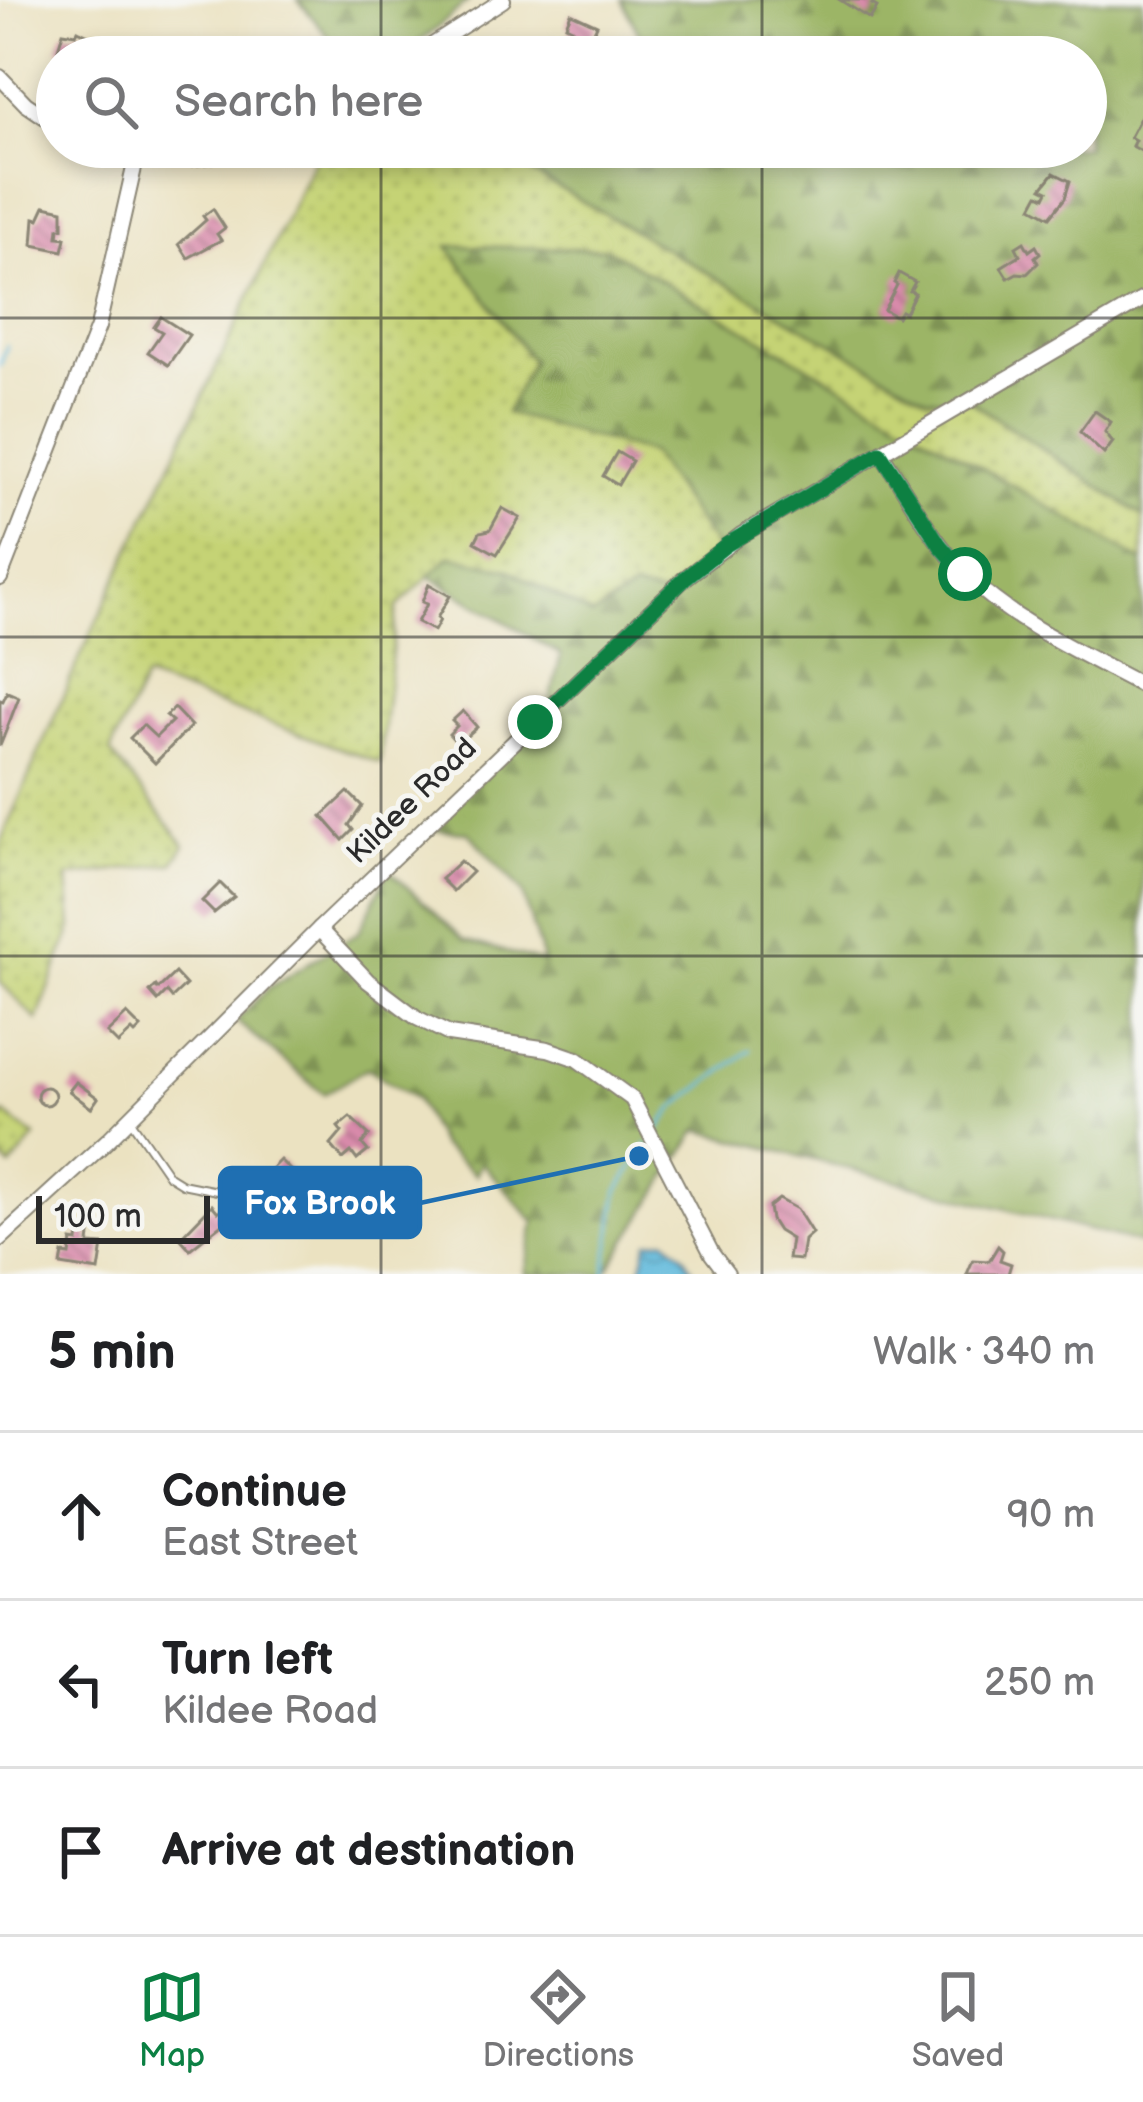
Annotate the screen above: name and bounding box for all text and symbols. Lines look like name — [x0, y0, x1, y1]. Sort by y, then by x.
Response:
search box — [36, 36, 1107, 168]
icon: search — [78, 69, 144, 135]
text: Search here — [174, 75, 423, 130]
route start — [938, 547, 992, 601]
route end — [508, 695, 562, 749]
street label: Kildee Road — [340, 730, 484, 872]
callout: Fox Brook — [220, 1168, 420, 1237]
text: Fox Brook — [244, 1184, 396, 1224]
scale bar — [36, 1190, 210, 1243]
text: 100 m — [54, 1197, 142, 1237]
text: 5 min — [48, 1322, 176, 1383]
text: Walk · 340 m — [873, 1329, 1095, 1376]
text: Continue — [162, 1465, 347, 1520]
icon: ahead — [48, 1483, 114, 1549]
text: 90 m — [1007, 1492, 1095, 1539]
text: East Street — [162, 1520, 358, 1567]
text: Turn left — [162, 1633, 333, 1688]
icon: left — [48, 1651, 114, 1717]
text: 250 m — [984, 1660, 1095, 1707]
text: Kildee Road — [162, 1688, 378, 1735]
icon: arrive — [48, 1819, 114, 1885]
text: Arrive at destination — [162, 1824, 575, 1879]
tab: Map — [139, 1964, 205, 2076]
tab: Directions — [482, 1964, 634, 2076]
tab: Saved — [912, 1964, 1004, 2076]

